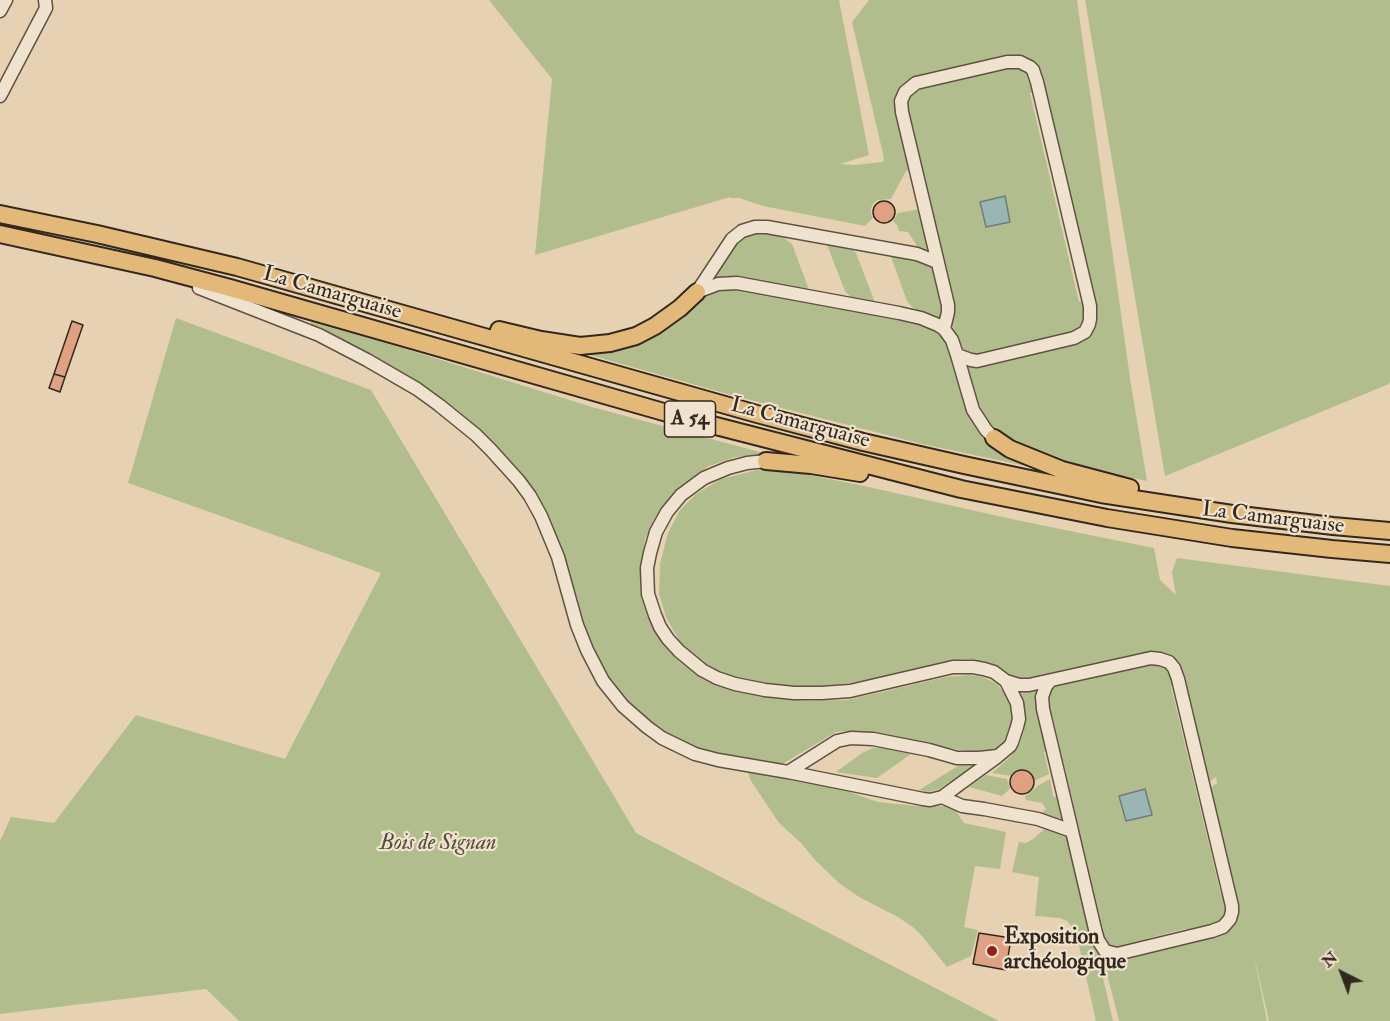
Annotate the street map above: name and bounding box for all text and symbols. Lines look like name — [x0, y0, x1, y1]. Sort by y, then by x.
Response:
street label: La Camarguaise — [260, 262, 404, 326]
street label: La Camarguaise — [728, 393, 872, 455]
road number: A 54 — [664, 401, 716, 437]
street label: La Camarguaise — [1200, 497, 1346, 541]
park label: Bois de Signan — [380, 831, 496, 857]
place label: Exposition archéologique — [1004, 925, 1126, 976]
north arrow — [1312, 943, 1372, 1003]
marker: Exposition archéologique — [985, 944, 999, 958]
text: N — [1318, 947, 1342, 972]

